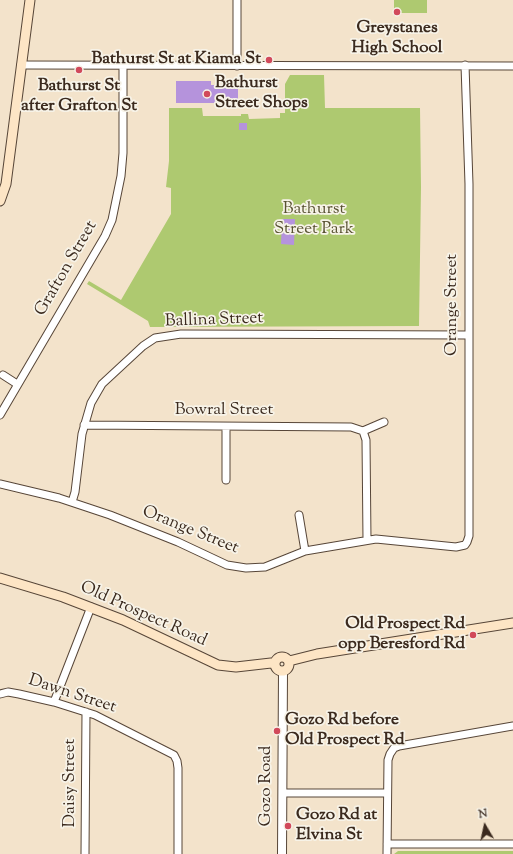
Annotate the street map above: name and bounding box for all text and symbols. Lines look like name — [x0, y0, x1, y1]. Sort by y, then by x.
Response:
marker: Greystanes High School — [392, 7, 402, 17]
place label: Greystanes High School — [352, 19, 442, 59]
place label: Bathurst St at Kiama St — [92, 50, 261, 70]
marker: Bathurst St at Kiama St — [264, 55, 274, 65]
marker: Bathurst St after Grafton St — [74, 65, 84, 75]
place label: Bathurst Street Shops — [215, 74, 308, 114]
place label: Bathurst St after Grafton St — [21, 77, 137, 117]
marker: Bathurst Street Shops — [202, 89, 212, 99]
park label: Bathurst Street Park — [274, 200, 354, 240]
street label: Grafton Street — [32, 218, 102, 320]
street label: Orange Street — [443, 254, 463, 356]
street label: Ballina Street — [165, 309, 263, 333]
street label: Bowral Street — [175, 401, 273, 421]
street label: Orange Street — [139, 502, 241, 560]
street label: Old Prospect Road — [76, 578, 210, 652]
place label: Old Prospect Rd opp Beresford Rd — [338, 615, 465, 655]
marker: Old Prospect Rd opp Beresford Rd — [468, 630, 478, 640]
street label: Dawn Street — [25, 671, 119, 719]
place label: Gozo Rd before Old Prospect Rd — [285, 711, 405, 751]
marker: Gozo Rd before Old Prospect Rd — [272, 726, 282, 736]
street label: Daisy Street — [61, 739, 81, 827]
street label: Gozo Road — [257, 746, 277, 826]
place label: Gozo Rd at Elvina St — [296, 806, 377, 846]
north arrow — [465, 806, 505, 846]
text: N — [478, 806, 489, 823]
marker: Gozo Rd at Elvina St — [283, 821, 293, 831]

